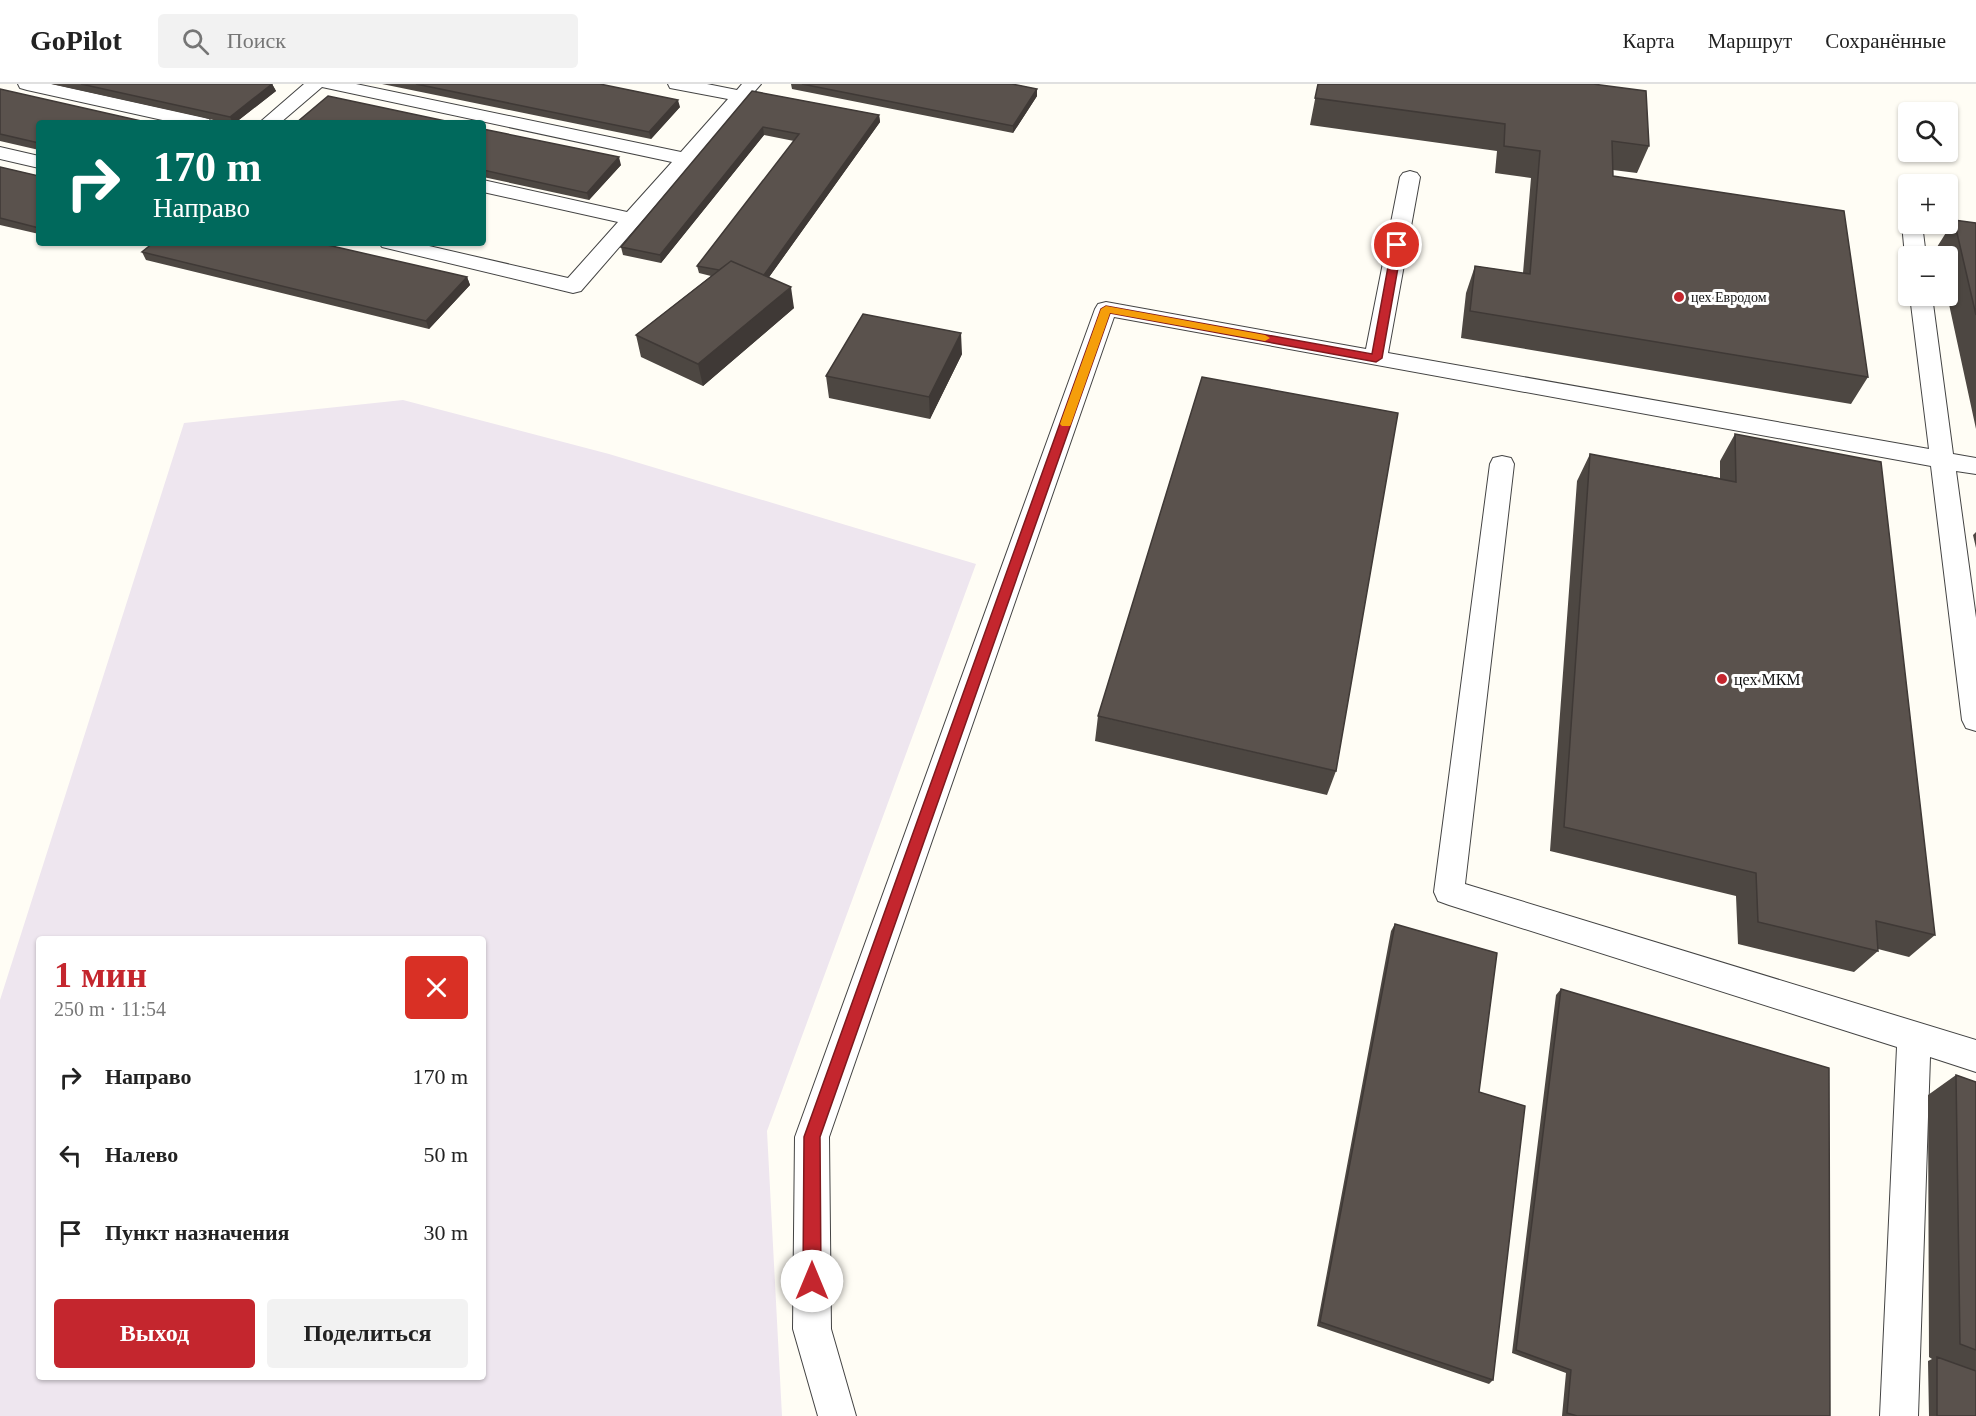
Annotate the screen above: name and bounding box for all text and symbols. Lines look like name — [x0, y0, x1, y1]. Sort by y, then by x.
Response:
search box — [158, 14, 578, 68]
text: GoPilot — [30, 25, 122, 56]
icon: search — [179, 25, 212, 58]
text: Поиск — [227, 28, 286, 53]
text: Карта — [1623, 29, 1675, 53]
text: Маршрут — [1708, 29, 1792, 53]
text: Сохранённые — [1825, 29, 1946, 53]
map controls — [1898, 102, 1958, 306]
button: search — [1898, 102, 1958, 162]
icon: right — [54, 144, 132, 222]
text: 170 m — [153, 144, 262, 190]
button: + — [1898, 174, 1958, 234]
text: Направо — [153, 193, 250, 223]
pin — [1371, 219, 1422, 270]
icon: arrive — [1380, 228, 1413, 261]
button: − — [1898, 246, 1958, 306]
marker: цех Евродом — [1672, 290, 1686, 304]
place label: цех Евродом — [1691, 290, 1767, 305]
place label: цех МКМ — [1734, 671, 1801, 689]
marker: цех МКМ — [1715, 672, 1729, 686]
text: 1 мин — [54, 955, 147, 995]
button: close — [405, 956, 468, 1019]
text: 250 m · 11:54 — [54, 998, 166, 1020]
icon: right — [54, 1061, 87, 1094]
text: Направо — [105, 1064, 191, 1089]
text: 170 m — [412, 1064, 468, 1089]
icon: left — [54, 1139, 87, 1172]
text: Налево — [105, 1142, 178, 1167]
text: 50 m — [423, 1142, 468, 1167]
icon: arrive — [54, 1217, 87, 1250]
text: Пункт назначения — [105, 1220, 290, 1245]
text: 30 m — [423, 1220, 468, 1245]
position arrow — [780, 1249, 844, 1313]
button: Выход — [54, 1299, 255, 1368]
button: Поделиться — [267, 1299, 468, 1368]

